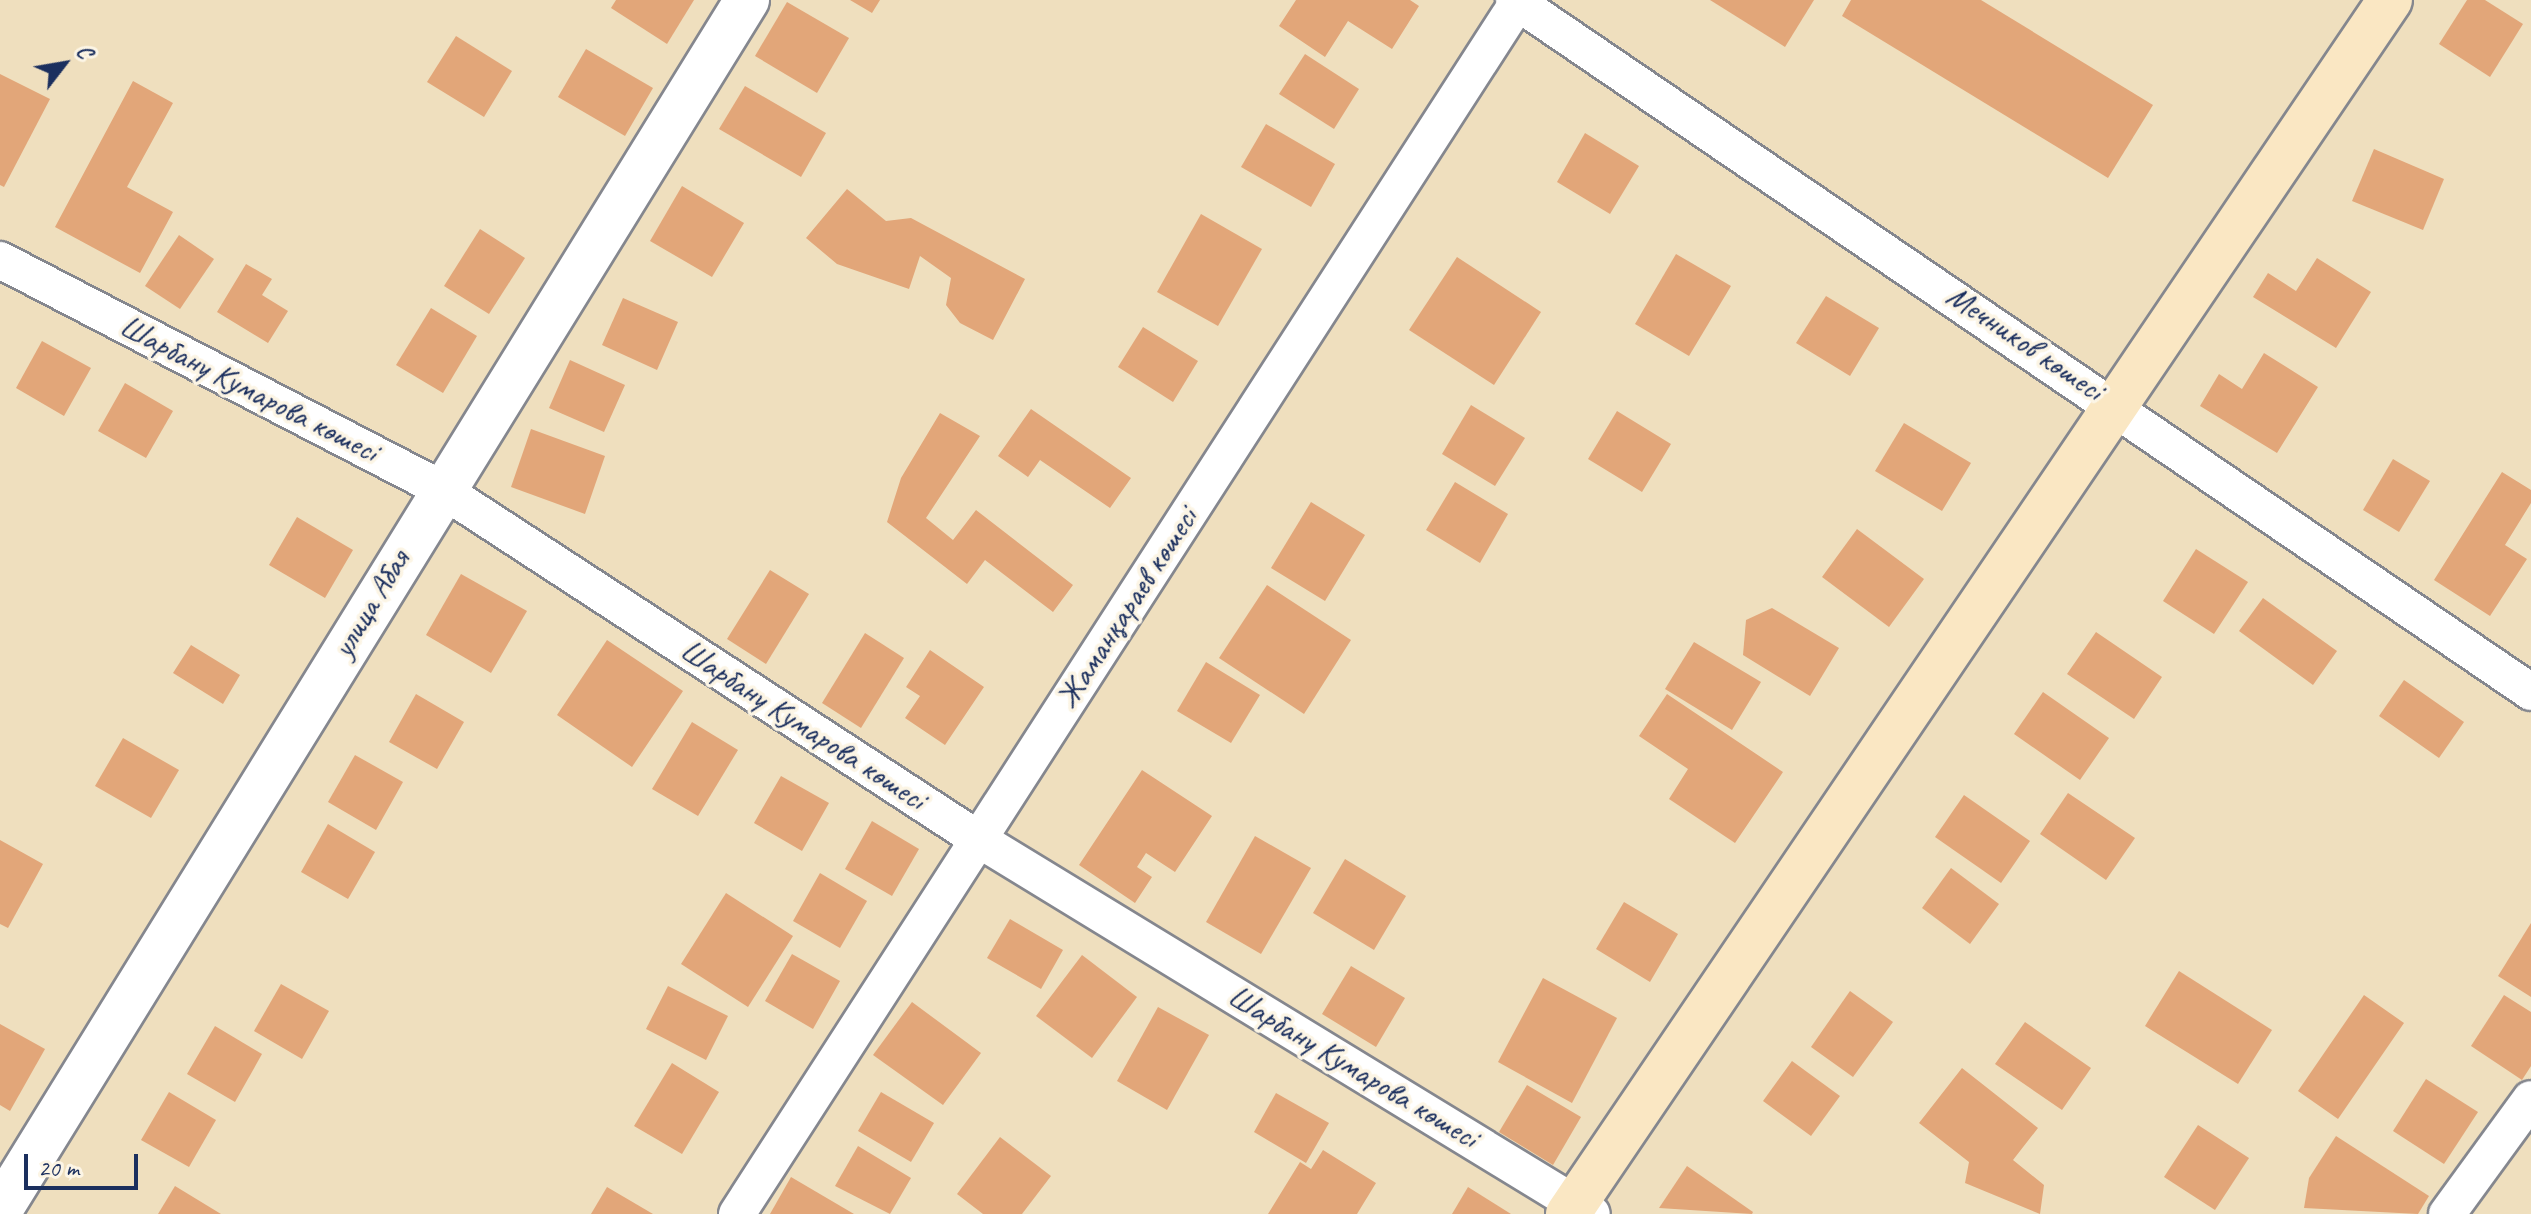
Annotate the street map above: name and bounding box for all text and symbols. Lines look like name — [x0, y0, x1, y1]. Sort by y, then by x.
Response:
north arrow — [24, 24, 104, 104]
text: С — [70, 40, 99, 63]
street label: Мечников көшесі — [1939, 276, 2111, 410]
street label: Шарбану Кумарова көшесі — [113, 307, 385, 471]
street label: Жаманқараев көшесі — [1048, 501, 1206, 715]
street label: улица Абая — [324, 543, 418, 665]
street label: Шарбану Кумарова көшесі — [673, 631, 933, 819]
street label: Шарбану Кумарова көшесі — [1221, 977, 1485, 1157]
scale bar — [28, 1138, 142, 1188]
text: 20 m — [38, 1153, 79, 1183]

